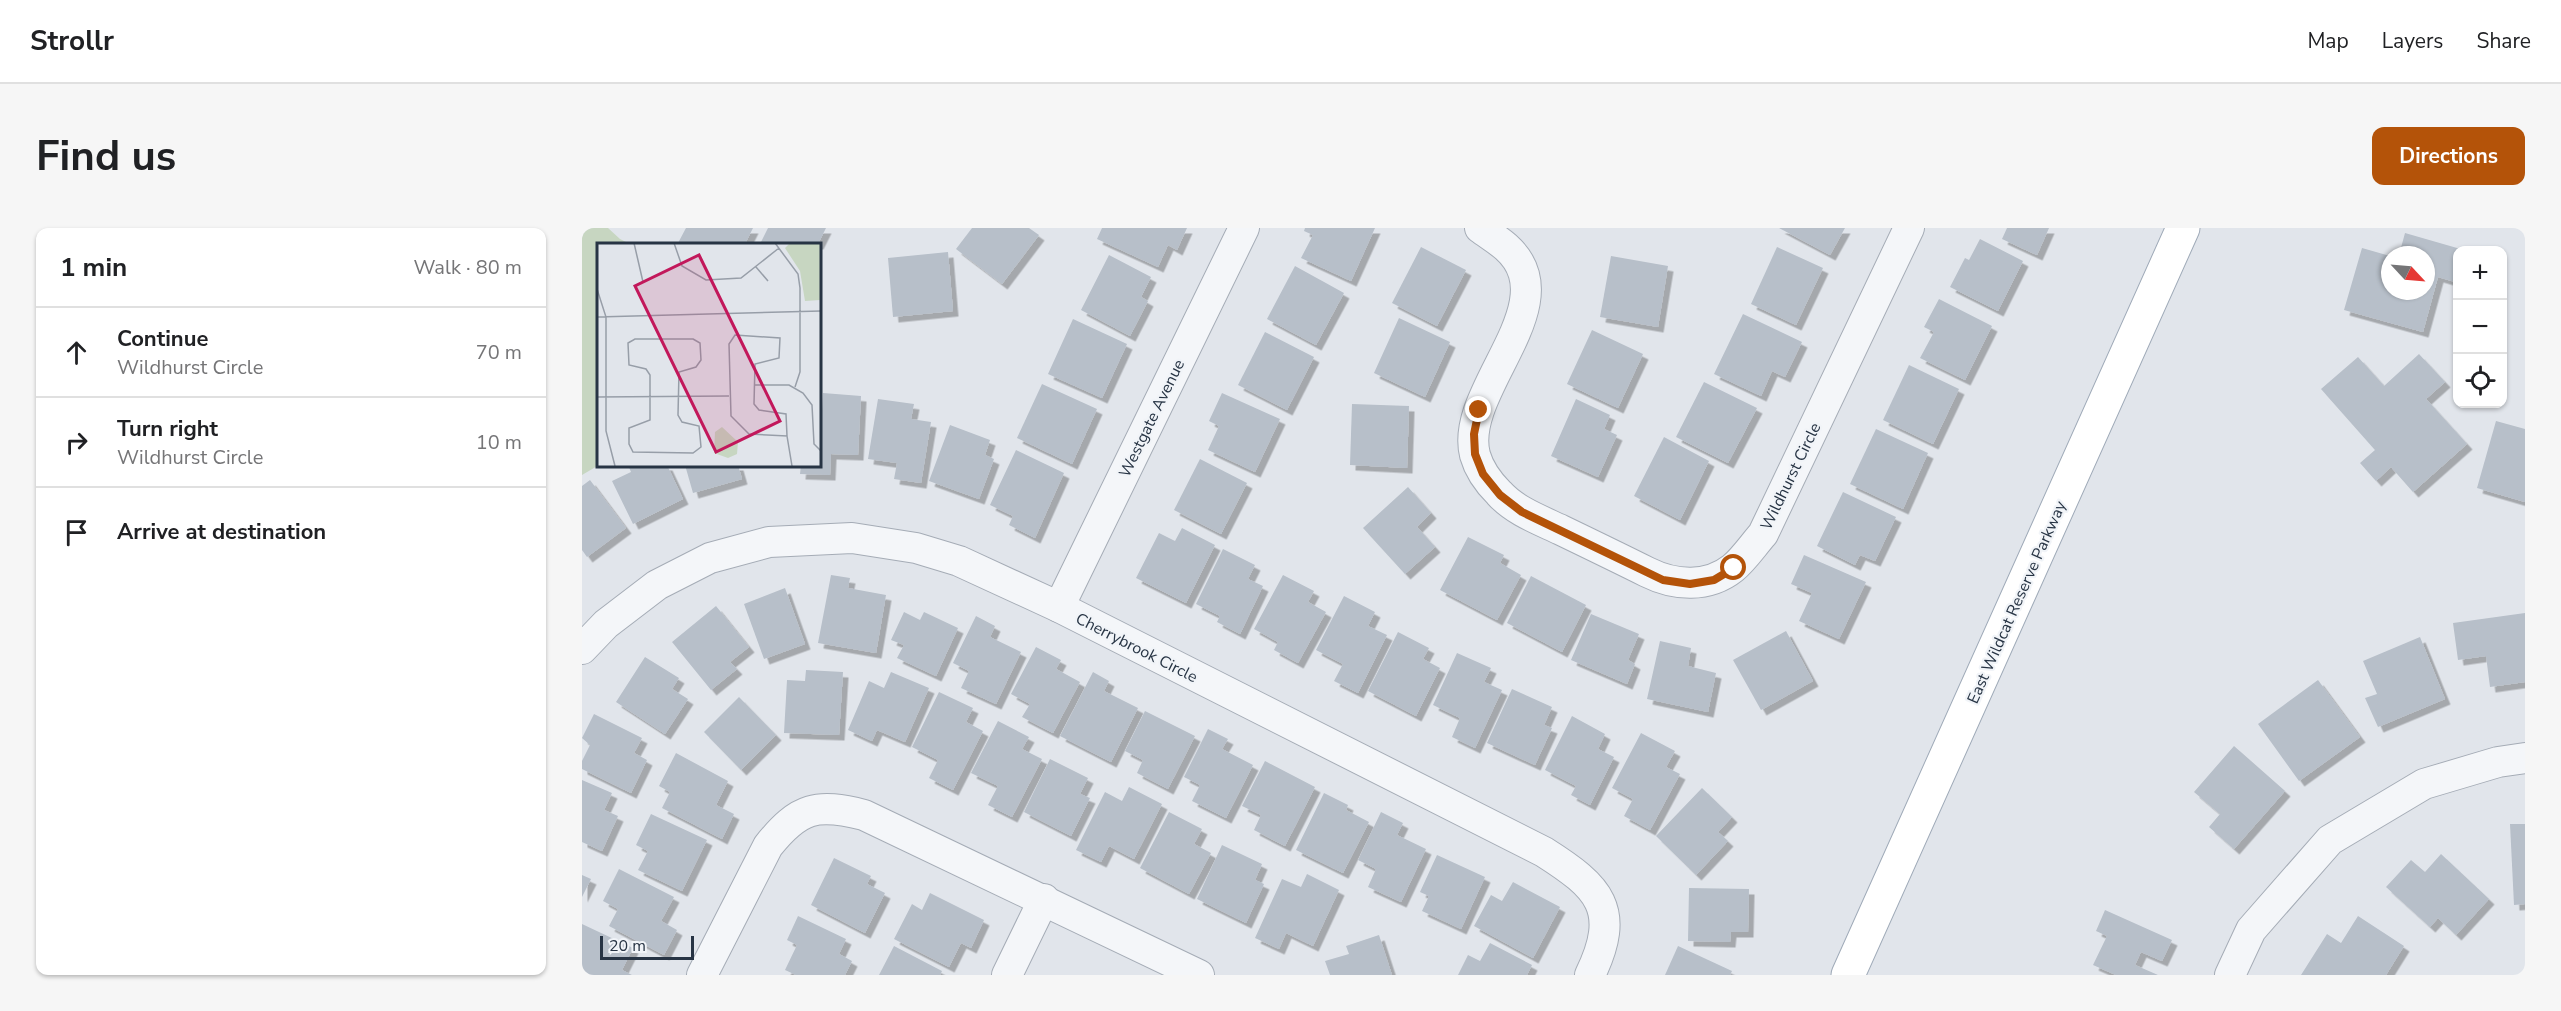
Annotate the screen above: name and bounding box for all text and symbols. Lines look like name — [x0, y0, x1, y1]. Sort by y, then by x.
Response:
text: Strollr — [30, 22, 114, 60]
text: Map — [2307, 27, 2349, 55]
text: Layers — [2382, 27, 2443, 55]
text: Share — [2476, 27, 2531, 55]
button: Directions — [2372, 127, 2525, 185]
text: Find us — [36, 128, 176, 185]
inset map — [597, 243, 820, 466]
north arrow — [2381, 246, 2435, 300]
map controls — [2453, 246, 2507, 408]
button: + — [2453, 246, 2507, 300]
text: 1 min — [60, 250, 127, 285]
text: Walk · 80 m — [414, 254, 522, 281]
button: − — [2453, 300, 2507, 354]
text: Continue — [117, 324, 208, 354]
icon: ahead — [60, 336, 93, 369]
text: 70 m — [476, 339, 522, 366]
text: Wildhurst Circle — [117, 354, 263, 381]
button: locate — [2453, 354, 2507, 408]
street label: Westgate Avenue — [1114, 356, 1190, 481]
route end — [1465, 396, 1491, 422]
text: Turn right — [117, 414, 218, 444]
street label: Wildhurst Circle — [1755, 419, 1826, 534]
icon: right — [60, 426, 93, 459]
text: 10 m — [476, 429, 522, 456]
text: Wildhurst Circle — [117, 444, 263, 471]
street label: East Wildcat Reserve Parkway — [1962, 497, 2072, 707]
icon: arrive — [60, 516, 93, 549]
text: Arrive at destination — [117, 517, 326, 547]
route start — [1720, 554, 1746, 580]
street label: Cherrybrook Circle — [1072, 608, 1201, 688]
scale bar — [600, 933, 694, 960]
text: 20 m — [609, 935, 646, 957]

